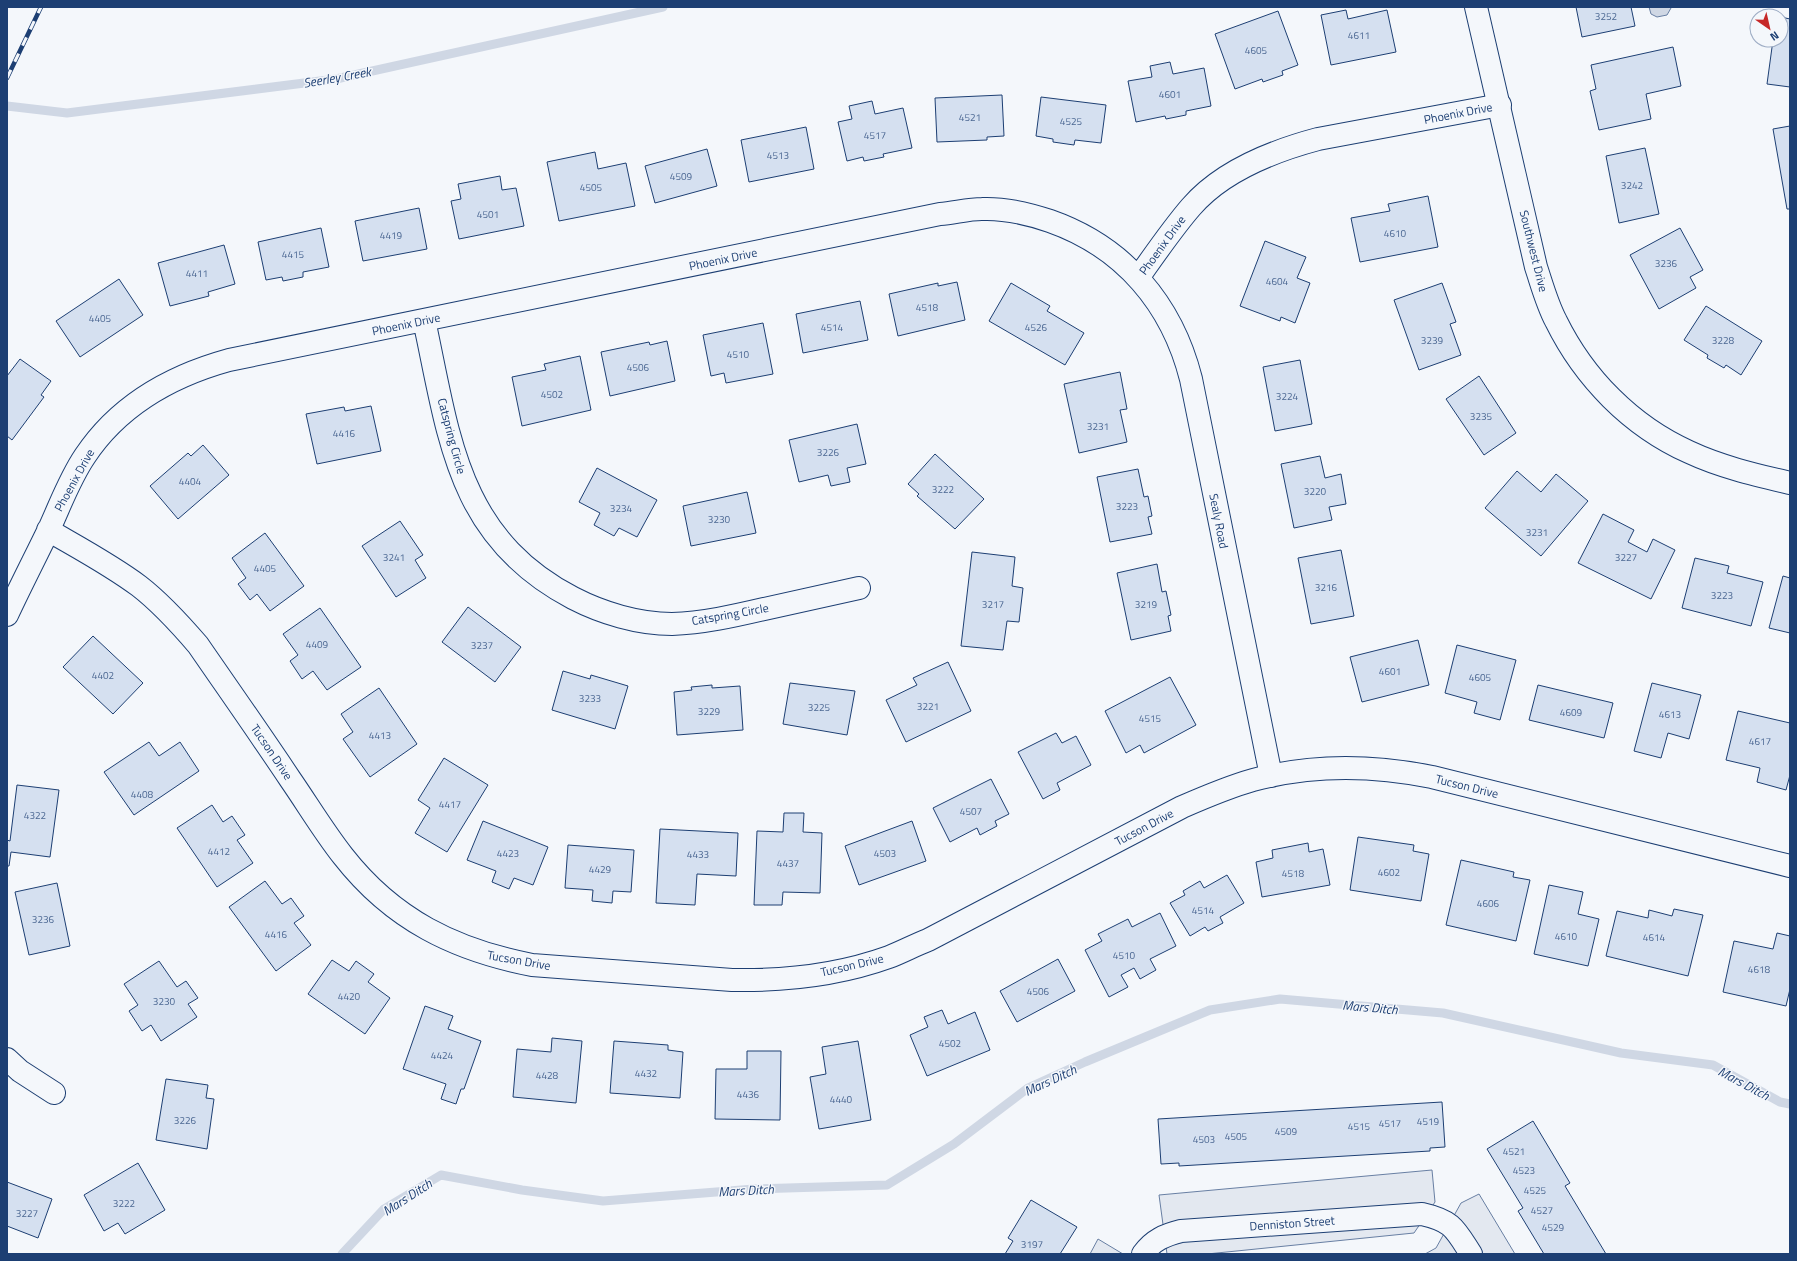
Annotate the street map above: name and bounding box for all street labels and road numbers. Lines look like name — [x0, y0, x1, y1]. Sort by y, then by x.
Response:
street label: Phoenix Drive — [1422, 97, 1494, 129]
street label: Southwest Drive — [1515, 208, 1553, 294]
street label: Phoenix Drive — [1134, 211, 1190, 279]
street label: Phoenix Drive — [687, 242, 759, 276]
street label: Phoenix Drive — [370, 307, 442, 341]
street label: Catspring Circle — [433, 396, 471, 476]
street label: Phoenix Drive — [49, 445, 99, 515]
street label: Sealy Road — [1204, 492, 1234, 550]
street label: Catspring Circle — [690, 598, 770, 630]
street label: Tucson Drive — [246, 720, 298, 784]
street label: Tucson Drive — [1434, 769, 1500, 803]
street label: Tucson Drive — [1111, 804, 1177, 850]
street label: Tucson Drive — [486, 945, 552, 975]
street label: Tucson Drive — [819, 949, 885, 981]
street label: Denniston Street — [1249, 1210, 1336, 1235]

